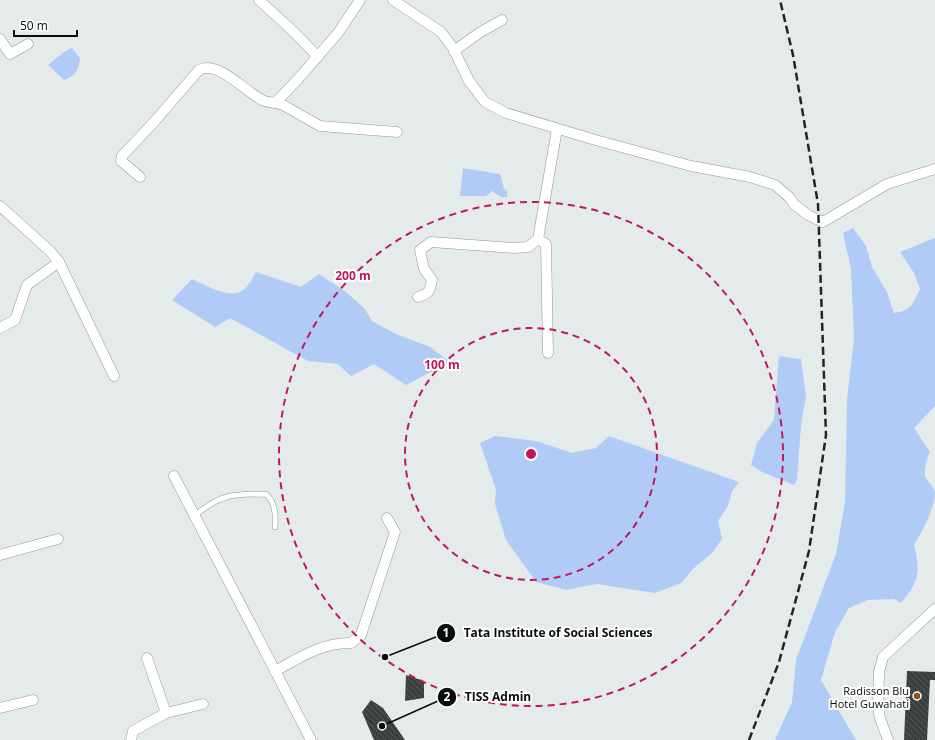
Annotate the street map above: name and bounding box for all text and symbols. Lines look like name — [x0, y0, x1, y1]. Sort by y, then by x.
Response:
scale bar — [14, 12, 77, 38]
text: 50 m — [20, 17, 48, 34]
text: 200 m — [335, 267, 371, 284]
text: 100 m — [424, 356, 460, 373]
centre of rings — [524, 447, 538, 461]
callout: Tata Institute of Social Sciences — [436, 621, 660, 645]
text: 1 — [443, 624, 449, 641]
text: Tata Institute of Social Sciences — [464, 624, 652, 641]
place label: Radisson Blu Hotel Guwahati — [830, 683, 909, 711]
callout: TISS Admin — [437, 685, 539, 709]
text: 2 — [444, 688, 451, 705]
text: TISS Admin — [465, 688, 531, 705]
marker: Radisson Blu Hotel Guwahati — [912, 691, 922, 701]

